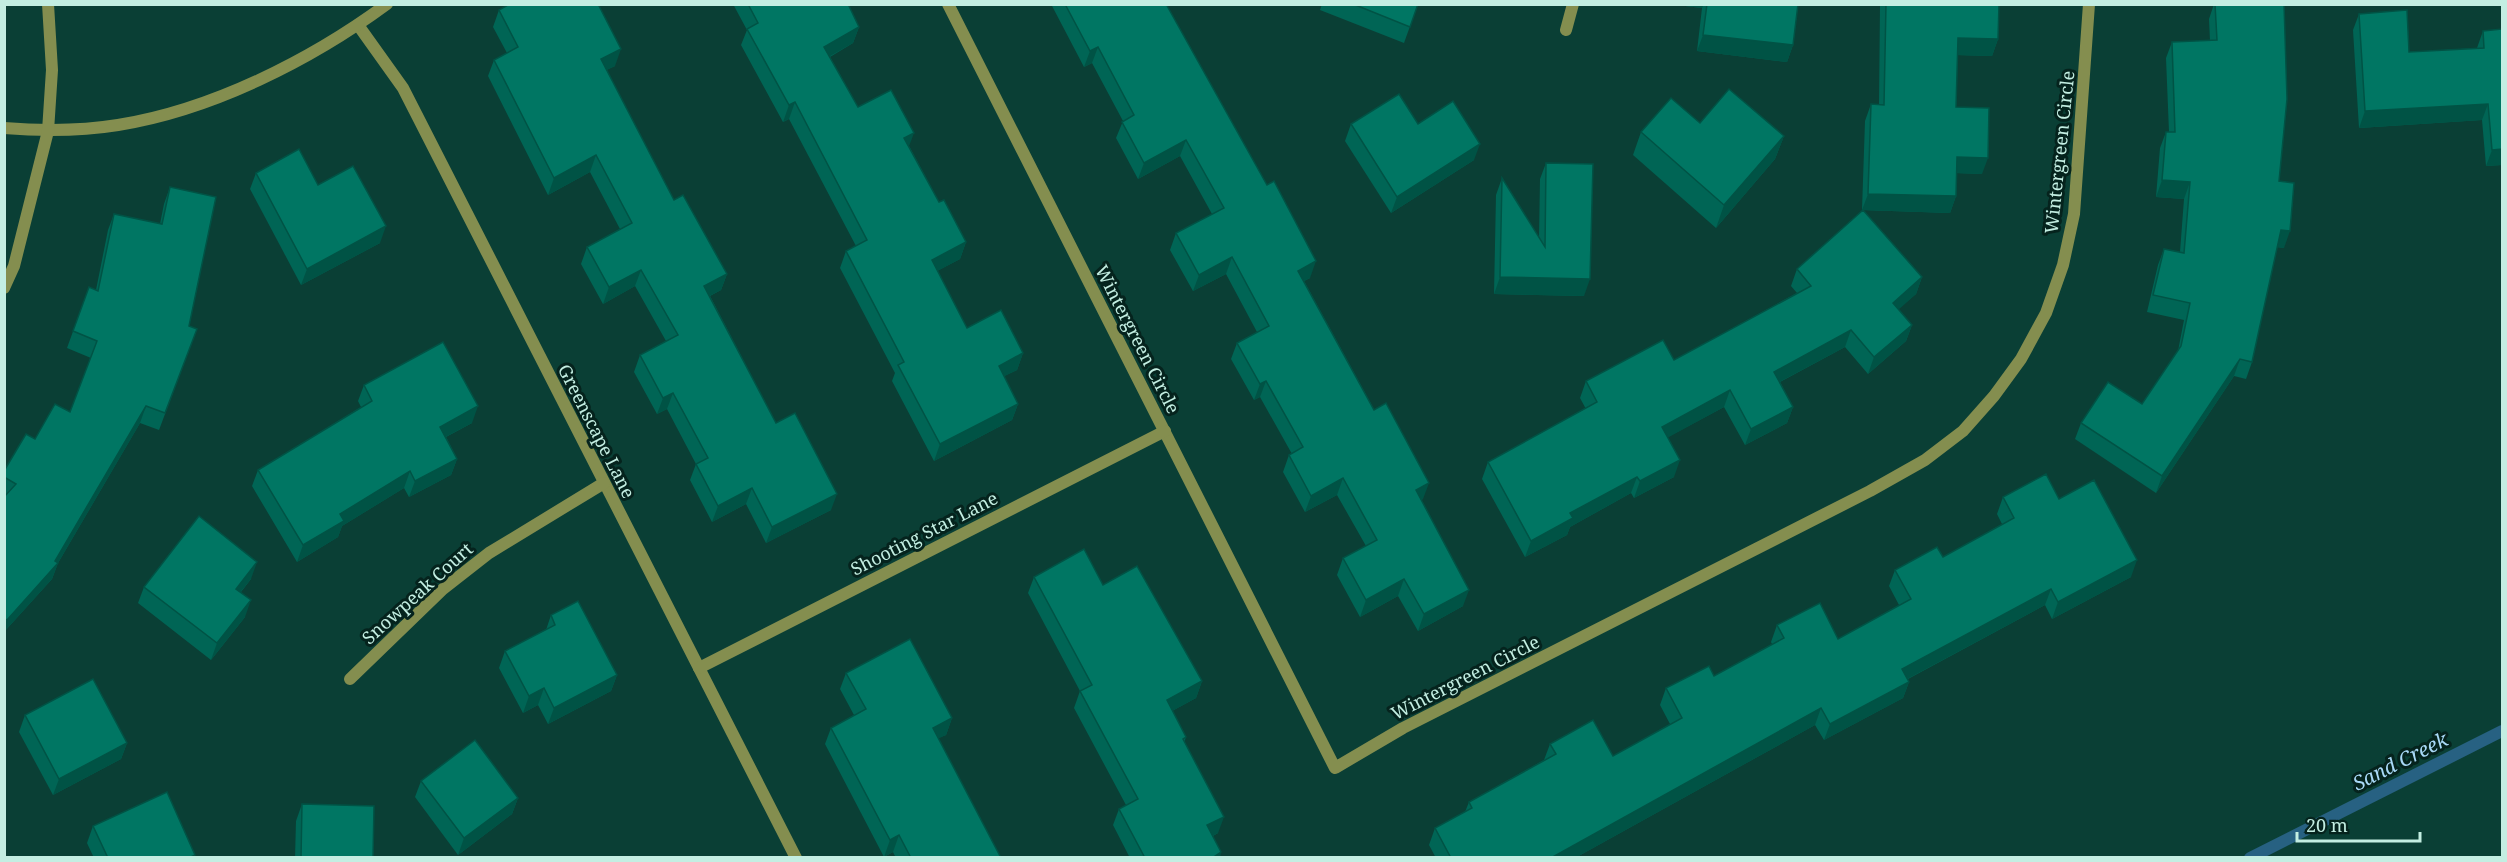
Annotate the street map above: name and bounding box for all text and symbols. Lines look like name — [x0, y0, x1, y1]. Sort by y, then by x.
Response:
street label: Wintergreen Circle — [2039, 69, 2079, 235]
street label: Wintergreen Circle — [1090, 261, 1186, 417]
street label: Greenscape Lane — [553, 360, 641, 502]
street label: Shooting Star Lane — [846, 486, 1002, 580]
street label: Snowpeak Court — [357, 537, 477, 649]
street label: Wintergreen Circle — [1387, 629, 1543, 725]
water label: Sand Creek — [2348, 725, 2453, 797]
scale bar — [2297, 805, 2420, 843]
text: 20 m — [2306, 813, 2348, 837]

